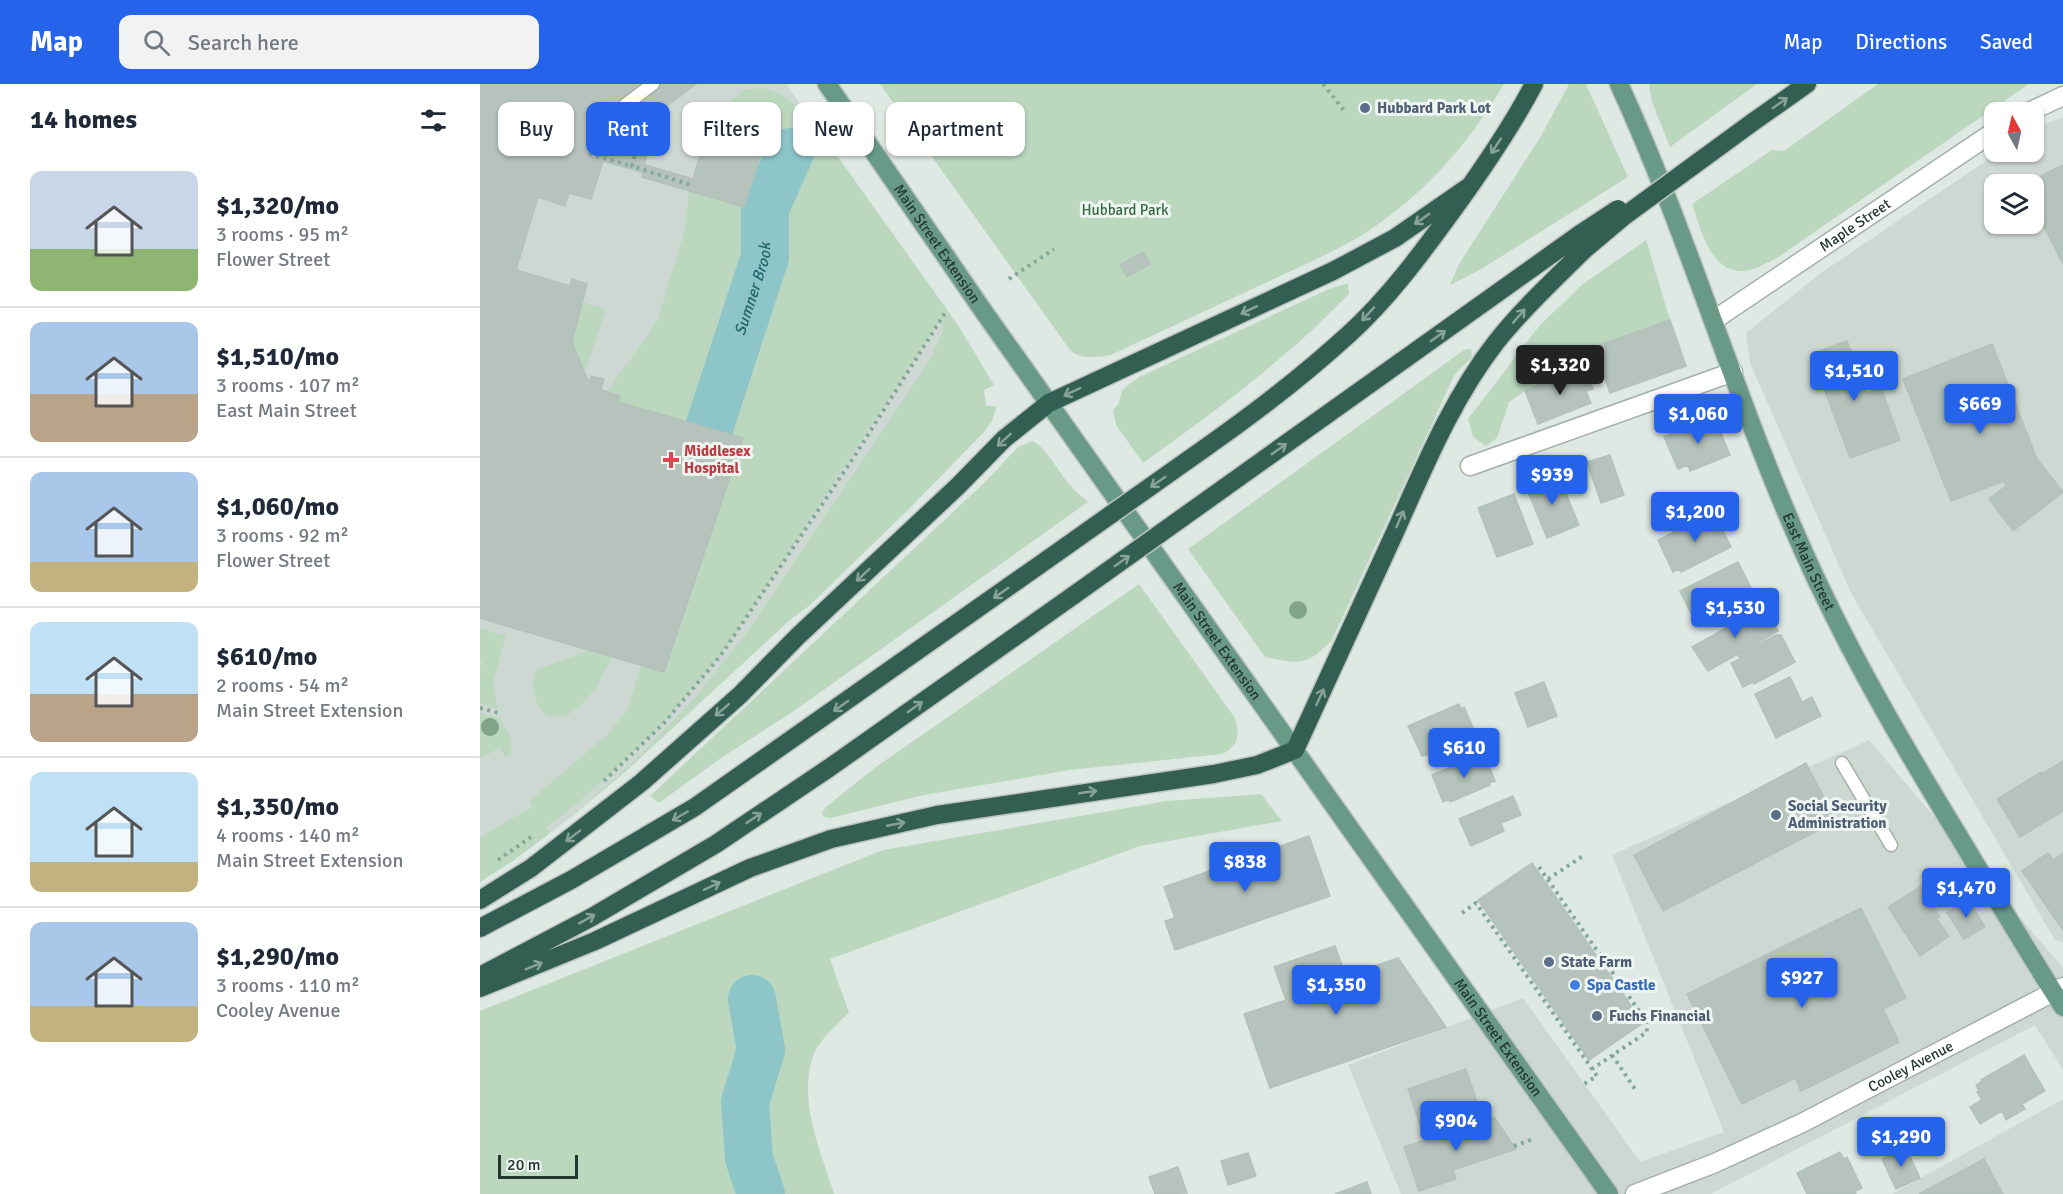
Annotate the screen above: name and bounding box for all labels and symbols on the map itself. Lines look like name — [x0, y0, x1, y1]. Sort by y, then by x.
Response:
one-way arrow — [1771, 97, 1788, 109]
place label: Hubbard Park Lot — [1377, 99, 1491, 117]
marker: Hubbard Park Lot — [1358, 101, 1372, 115]
north arrow — [1984, 102, 2044, 162]
one-way arrow — [1490, 137, 1502, 154]
street label: Main Street Extension — [890, 181, 984, 307]
street label: Maple Street — [1816, 195, 1894, 255]
park label: Hubbard Park — [1081, 201, 1169, 219]
one-way arrow — [1414, 213, 1431, 225]
water label: Sumner Brook — [730, 241, 775, 338]
one-way arrow — [1241, 304, 1259, 316]
one-way arrow — [1361, 306, 1375, 321]
one-way arrow — [1512, 309, 1526, 324]
one-way arrow — [1429, 330, 1445, 342]
pin: $1,320 — [1511, 345, 1609, 396]
pin: $1,510 — [1805, 351, 1903, 402]
pin: $669 — [1944, 384, 2016, 435]
one-way arrow — [1064, 386, 1082, 398]
pin: $1,060 — [1649, 394, 1747, 445]
one-way arrow — [997, 433, 1012, 447]
place label: Middlesex Hospital — [684, 442, 751, 477]
one-way arrow — [1270, 443, 1286, 455]
marker: Middlesex Hospital — [662, 451, 680, 469]
pin: $939 — [1516, 455, 1588, 506]
one-way arrow — [1150, 476, 1166, 488]
pin: $1,200 — [1646, 492, 1744, 543]
street label: East Main Street — [1779, 510, 1839, 613]
one-way arrow — [1395, 511, 1407, 529]
one-way arrow — [1113, 555, 1129, 567]
one-way arrow — [856, 568, 871, 582]
street label: Main Street Extension — [1169, 578, 1265, 704]
one-way arrow — [993, 587, 1009, 599]
pin: $1,530 — [1686, 588, 1784, 639]
one-way arrow — [1314, 688, 1326, 706]
one-way arrow — [834, 700, 850, 712]
one-way arrow — [906, 701, 922, 714]
one-way arrow — [715, 703, 730, 717]
pin: $610 — [1428, 728, 1500, 779]
one-way arrow — [1078, 786, 1098, 797]
place label: Social Security Administration — [1788, 797, 1887, 832]
marker: Social Security Administration — [1769, 808, 1783, 822]
one-way arrow — [672, 810, 689, 822]
one-way arrow — [745, 812, 762, 824]
one-way arrow — [886, 818, 905, 829]
one-way arrow — [566, 829, 582, 842]
pin: $838 — [1209, 842, 1281, 893]
pin: $1,470 — [1917, 868, 2015, 919]
one-way arrow — [703, 880, 721, 891]
one-way arrow — [578, 913, 595, 925]
place label: State Farm — [1561, 953, 1632, 971]
marker: State Farm — [1542, 955, 1556, 969]
pin: $927 — [1766, 958, 1838, 1009]
one-way arrow — [525, 960, 543, 971]
pin: $1,350 — [1287, 965, 1385, 1016]
street label: Main Street Extension — [1450, 975, 1546, 1100]
place label: Spa Castle — [1587, 976, 1656, 994]
marker: Spa Castle — [1568, 978, 1582, 992]
place label: Fuchs Financial — [1609, 1007, 1711, 1025]
marker: Fuchs Financial — [1590, 1009, 1604, 1023]
street label: Cooley Avenue — [1865, 1037, 1956, 1096]
pin: $904 — [1420, 1101, 1492, 1152]
pin: $1,290 — [1852, 1117, 1950, 1168]
scale bar — [498, 1152, 578, 1180]

